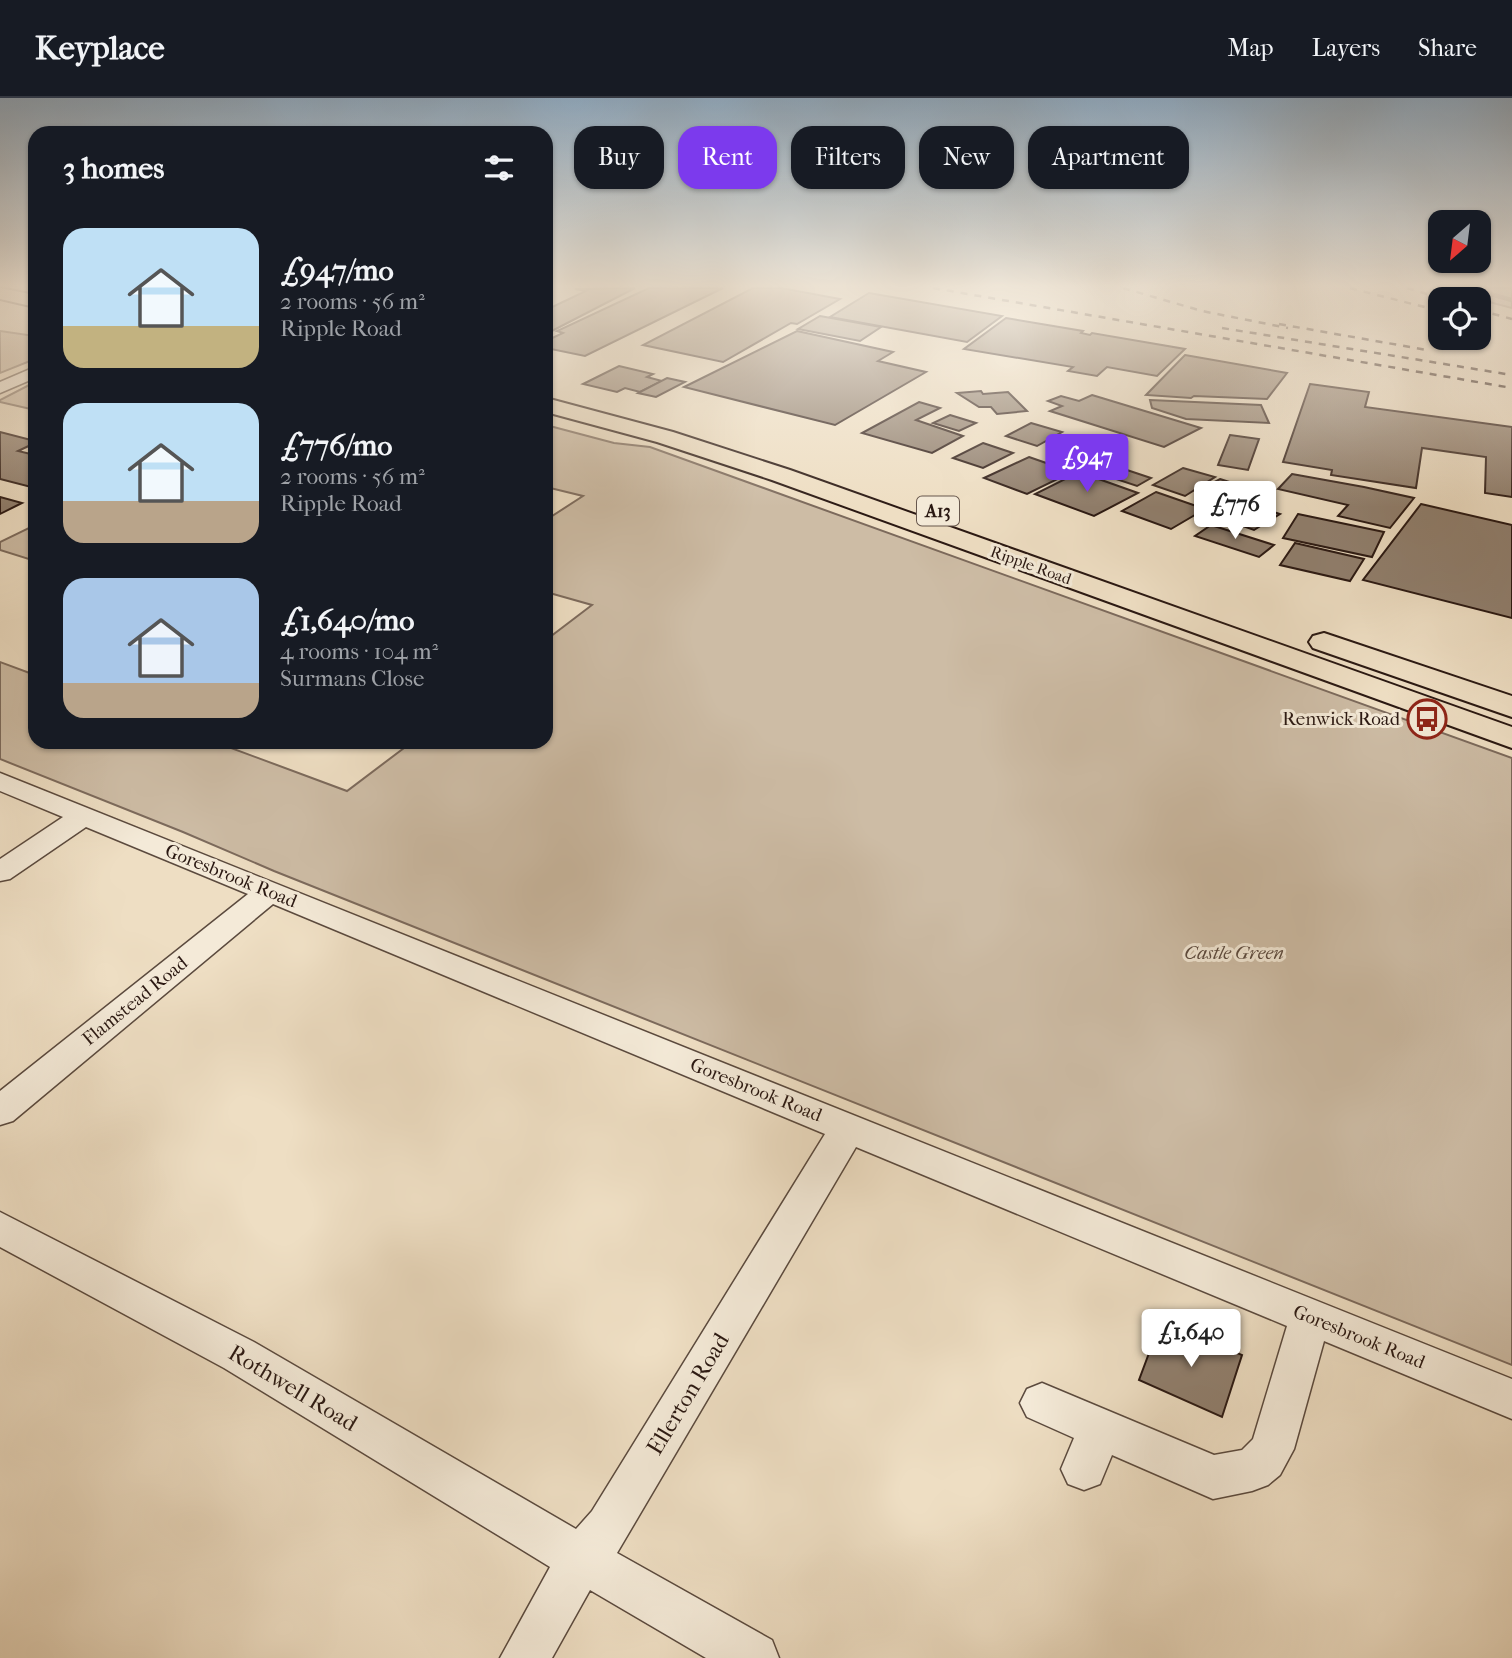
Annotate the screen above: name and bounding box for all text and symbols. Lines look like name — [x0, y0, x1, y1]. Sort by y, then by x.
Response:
text: Keyplace — [35, 29, 165, 68]
text: Map — [1228, 34, 1274, 62]
text: Layers — [1312, 34, 1380, 62]
text: Share — [1418, 34, 1477, 62]
chip: Buy — [574, 126, 664, 189]
chip: Rent — [678, 126, 777, 189]
chip: Filters — [791, 126, 905, 189]
chip: New — [919, 126, 1014, 189]
chip: Apartment — [1028, 126, 1189, 189]
icon: filters — [480, 149, 518, 187]
text: 3 homes — [63, 151, 164, 186]
north arrow — [1428, 210, 1491, 273]
map controls — [1428, 210, 1491, 350]
text: £947/mo — [280, 253, 394, 288]
icon: home — [119, 256, 203, 340]
button: locate — [1428, 287, 1491, 350]
text: 2 rooms · 56 m² — [280, 288, 425, 315]
text: Ripple Road — [280, 315, 402, 342]
text: £776/mo — [280, 428, 393, 463]
icon: home — [119, 431, 203, 515]
pin: £947 — [1046, 434, 1128, 494]
text: £947 — [1061, 443, 1113, 470]
text: 2 rooms · 56 m² — [280, 463, 425, 490]
pin: £776 — [1194, 482, 1276, 541]
text: Ripple Road — [280, 490, 402, 517]
text: £776 — [1210, 490, 1260, 517]
road number: A13 — [917, 496, 959, 526]
street label: Ripple Road — [988, 542, 1074, 589]
text: £1,640/mo — [280, 603, 415, 638]
icon: home — [119, 606, 203, 690]
text: 4 rooms · 104 m² — [280, 638, 438, 665]
text: Surmans Close — [280, 665, 424, 692]
bus stop icon: Renwick Road — [1406, 698, 1448, 740]
place label: Renwick Road — [1282, 708, 1401, 730]
street label: Goresbrook Road — [162, 839, 301, 913]
park label: Castle Green — [1184, 942, 1284, 964]
street label: Flamstead Road — [78, 951, 193, 1050]
street label: Goresbrook Road — [687, 1053, 826, 1127]
street label: Goresbrook Road — [1290, 1300, 1429, 1374]
pin: £1,640 — [1134, 1310, 1248, 1369]
text: £1,640 — [1158, 1318, 1224, 1345]
street label: Ellerton Road — [641, 1328, 735, 1460]
street label: Rothwell Road — [224, 1339, 363, 1437]

